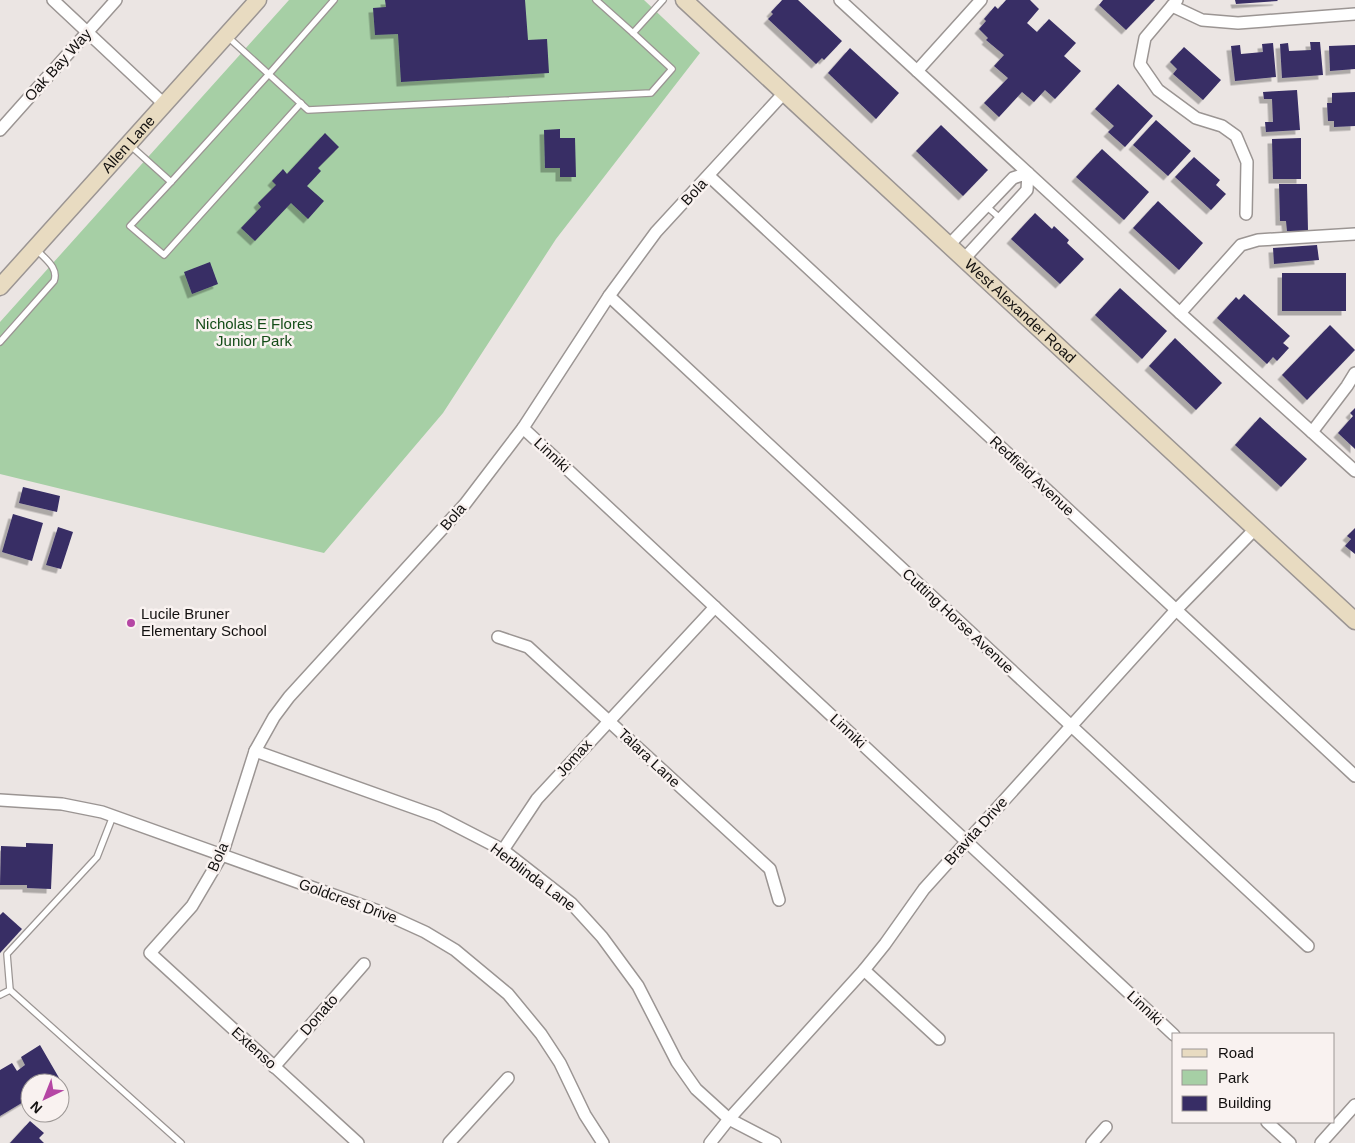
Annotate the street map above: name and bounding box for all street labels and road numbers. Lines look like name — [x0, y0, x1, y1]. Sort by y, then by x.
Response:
street label: Oak Bay Way — [21, 25, 95, 104]
street label: Allen Lane — [98, 112, 158, 176]
street label: Bola — [677, 174, 711, 208]
street label: West Alexander Road — [962, 255, 1079, 366]
street label: Redfield Avenue — [987, 432, 1078, 519]
street label: Linniki — [531, 434, 574, 475]
street label: Bola — [436, 499, 469, 534]
street label: Cutting Horse Avenue — [899, 565, 1017, 677]
street label: Linniki — [827, 710, 870, 751]
street label: Talara Lane — [615, 725, 684, 791]
street label: Jomax — [553, 735, 595, 780]
street label: Bravita Drive — [941, 793, 1011, 868]
street label: Bola — [204, 839, 232, 874]
street label: Herblinda Lane — [488, 839, 579, 914]
street label: Goldcrest Drive — [297, 875, 400, 926]
street label: Linniki — [1124, 987, 1167, 1028]
street label: Donato — [296, 991, 341, 1039]
street label: Extenso — [229, 1023, 280, 1072]

